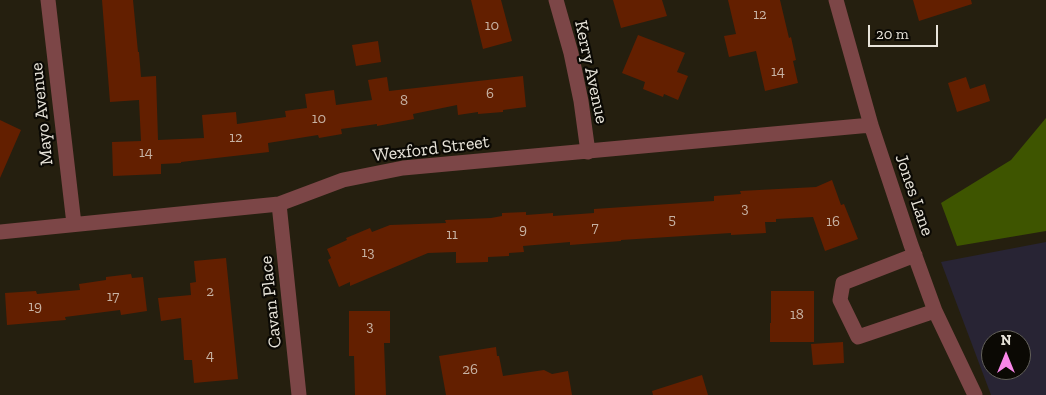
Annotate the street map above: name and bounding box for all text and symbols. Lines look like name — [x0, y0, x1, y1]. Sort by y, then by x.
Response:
house number: 12 — [753, 6, 767, 24]
scale bar — [871, 15, 941, 47]
house number: 10 — [485, 17, 499, 35]
street label: Kerry Avenue — [570, 18, 612, 126]
text: 20 m — [876, 25, 909, 43]
street label: Mayo Avenue — [26, 61, 58, 167]
house number: 14 — [771, 63, 785, 81]
house number: 6 — [486, 85, 494, 103]
house number: 8 — [400, 92, 408, 110]
house number: 10 — [312, 110, 326, 128]
house number: 12 — [229, 129, 243, 147]
street label: Wexford Street — [371, 131, 491, 167]
house number: 14 — [139, 144, 153, 162]
street label: Jones Lane — [890, 151, 938, 239]
house number: 3 — [741, 200, 749, 218]
house number: 5 — [668, 211, 676, 229]
house number: 16 — [826, 213, 840, 231]
house number: 7 — [591, 219, 599, 237]
house number: 9 — [519, 221, 527, 239]
house number: 11 — [446, 226, 458, 244]
house number: 13 — [361, 244, 375, 262]
street label: Cavan Place — [255, 255, 287, 349]
house number: 2 — [206, 283, 214, 301]
house number: 17 — [107, 288, 119, 306]
house number: 19 — [28, 298, 42, 316]
house number: 18 — [790, 306, 804, 324]
house number: 3 — [366, 318, 374, 336]
north arrow — [981, 330, 1031, 380]
text: N — [1001, 332, 1011, 349]
house number: 4 — [206, 347, 214, 365]
house number: 26 — [462, 361, 478, 379]

